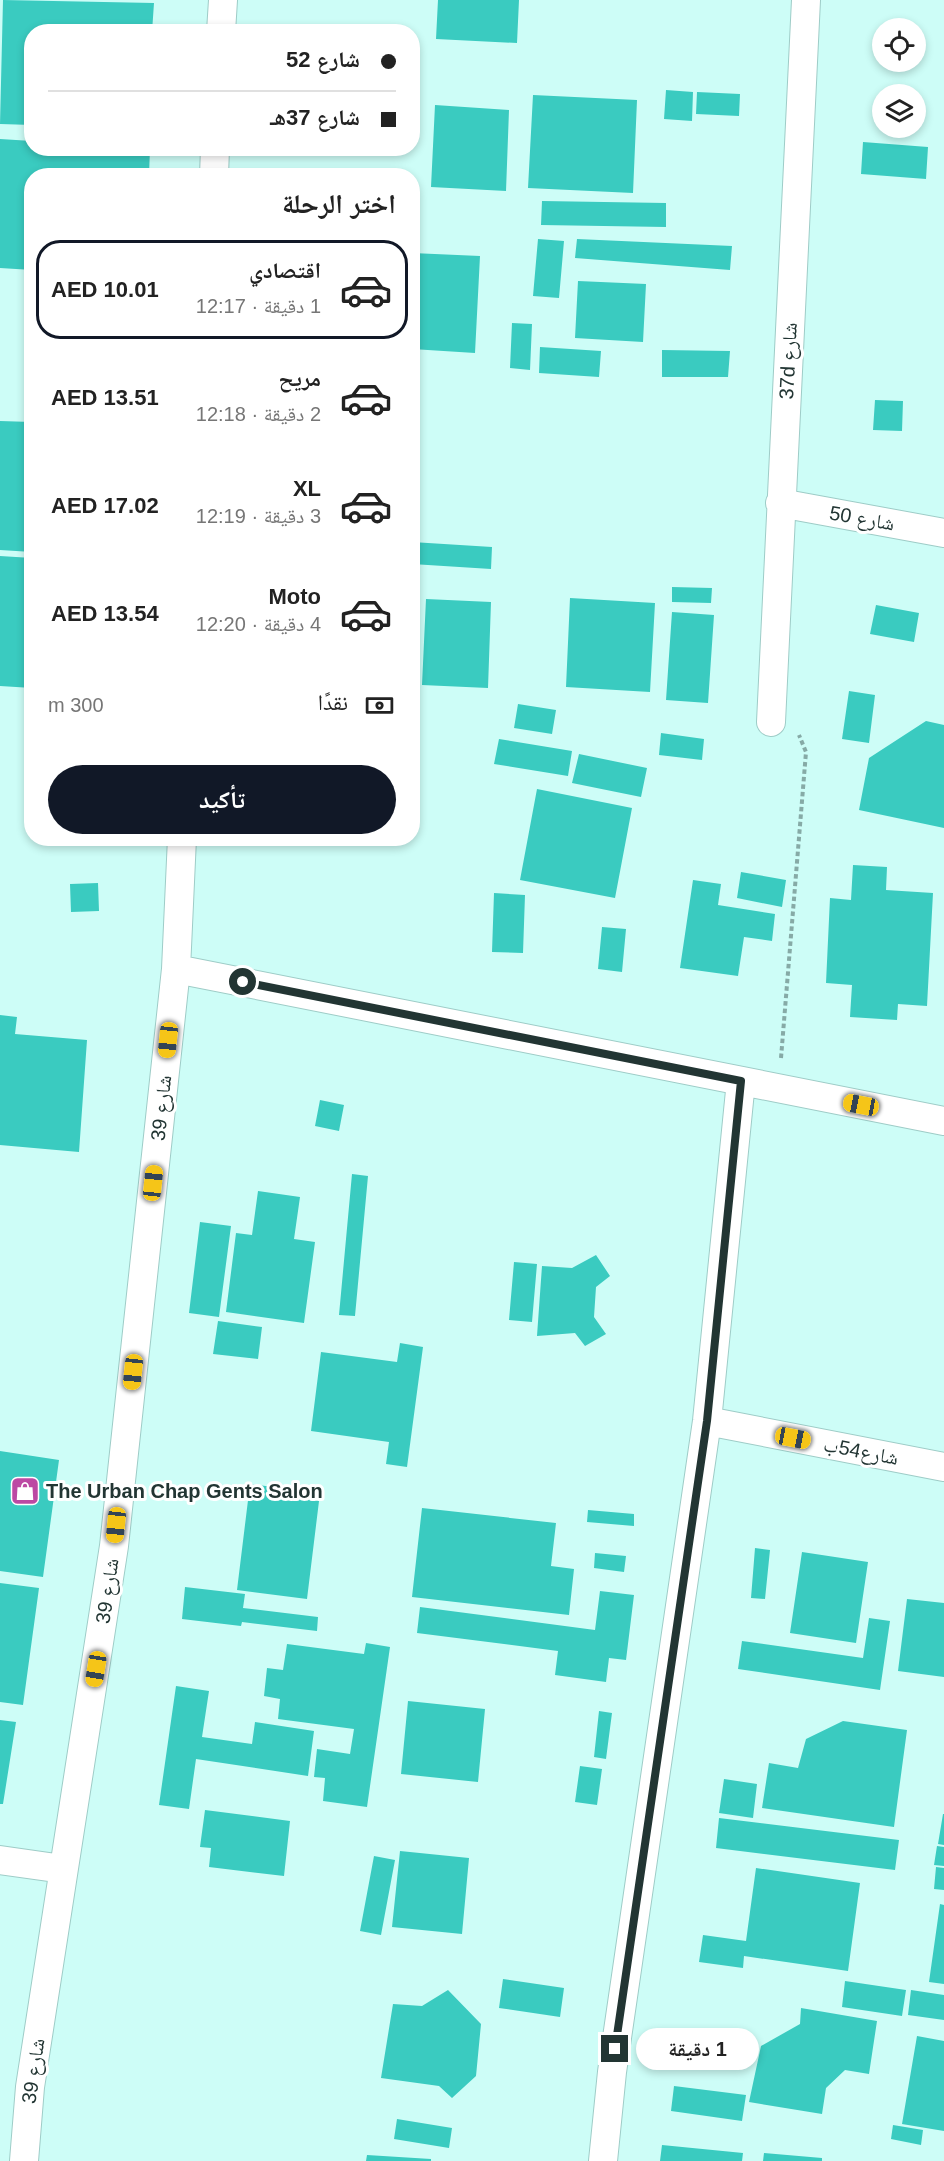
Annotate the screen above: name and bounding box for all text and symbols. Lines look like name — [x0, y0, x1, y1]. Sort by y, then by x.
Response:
map controls — [872, 18, 926, 138]
button: locate — [872, 18, 926, 72]
text: شارع 52 — [286, 47, 360, 72]
button: layers — [872, 84, 926, 138]
text: شارع 37هـ — [270, 105, 360, 130]
text: اختر الرحلة — [282, 189, 396, 219]
text: اقتصادي — [249, 258, 321, 283]
icon: car — [339, 263, 393, 317]
text: AED 10.01 — [51, 277, 159, 302]
text: 1 دقيقة · 12:17 — [196, 295, 321, 317]
street label: 37d شارع — [775, 322, 803, 400]
text: مريح — [278, 366, 321, 391]
icon: car — [339, 371, 393, 425]
text: AED 13.51 — [51, 385, 159, 410]
text: 2 دقيقة · 12:18 — [196, 403, 321, 425]
text: XL — [293, 476, 321, 501]
icon: car — [339, 479, 393, 533]
text: AED 17.02 — [51, 493, 159, 518]
street label: شارع 50 — [827, 501, 896, 537]
text: 3 دقيقة · 12:19 — [196, 505, 321, 527]
text: Moto — [268, 584, 321, 609]
icon: car — [339, 587, 393, 641]
text: AED 13.54 — [51, 601, 159, 626]
text: 4 دقيقة · 12:20 — [196, 613, 321, 635]
icon: cash — [363, 689, 396, 722]
text: نقدًا — [318, 690, 348, 715]
text: 300 m — [48, 694, 104, 716]
button: تأكيد — [48, 765, 396, 834]
route start — [229, 968, 256, 995]
car — [157, 1021, 179, 1059]
street label: شارع 39 — [147, 1074, 177, 1142]
car — [842, 1093, 880, 1117]
car — [142, 1164, 164, 1202]
car — [122, 1353, 144, 1391]
car — [774, 1426, 812, 1450]
street label: شارع54ب — [821, 1433, 900, 1471]
shop icon: The Urban Chap Gents Salon — [9, 1475, 41, 1507]
place label: The Urban Chap Gents Salon — [46, 1480, 323, 1502]
car — [105, 1506, 127, 1544]
street label: شارع 39 — [92, 1557, 124, 1625]
car — [84, 1650, 108, 1688]
callout: 1 دقيقة — [636, 2028, 759, 2070]
route end — [601, 2035, 628, 2062]
street label: شارع 39 — [18, 2037, 50, 2105]
text: 1 دقيقة — [668, 2038, 727, 2060]

